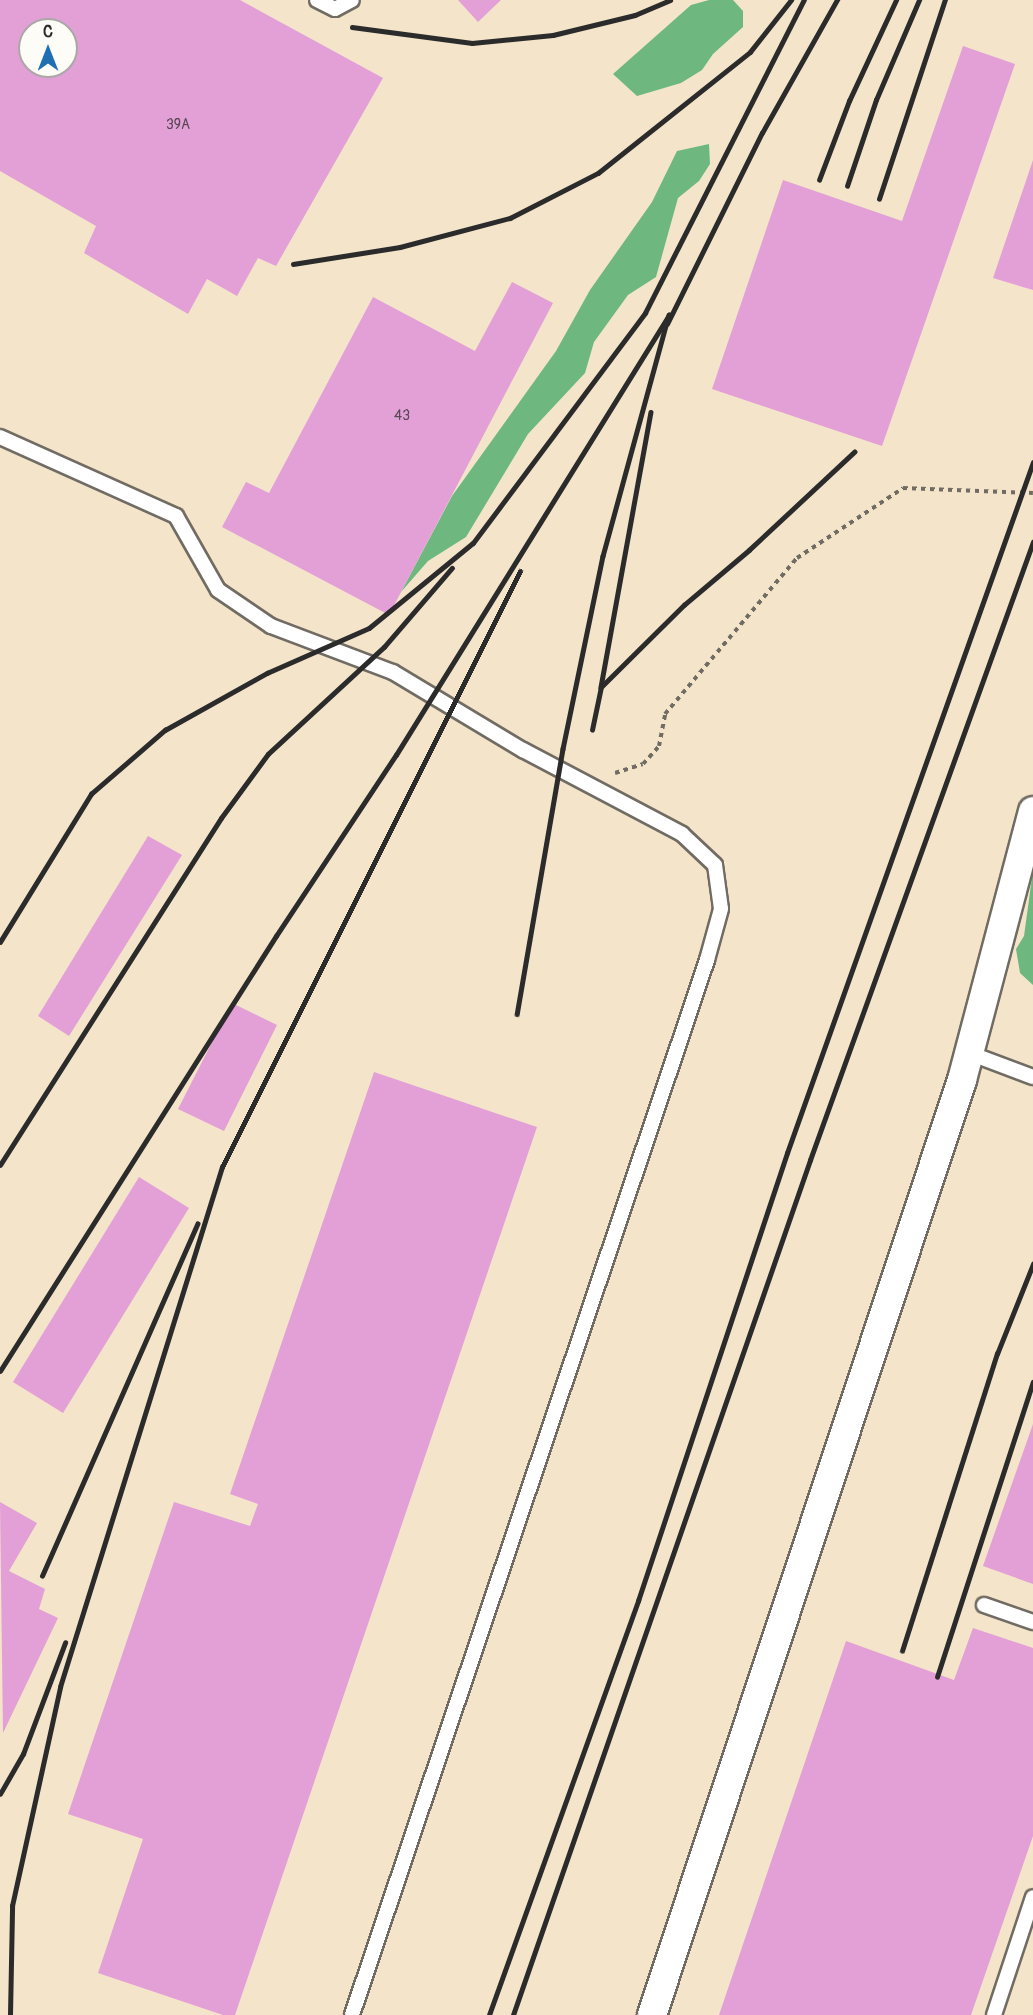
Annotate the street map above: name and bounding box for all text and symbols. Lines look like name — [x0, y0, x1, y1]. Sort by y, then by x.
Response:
north arrow — [18, 18, 78, 78]
text: С — [43, 22, 53, 42]
house number: 39А — [166, 117, 190, 133]
house number: 43 — [394, 408, 410, 424]

